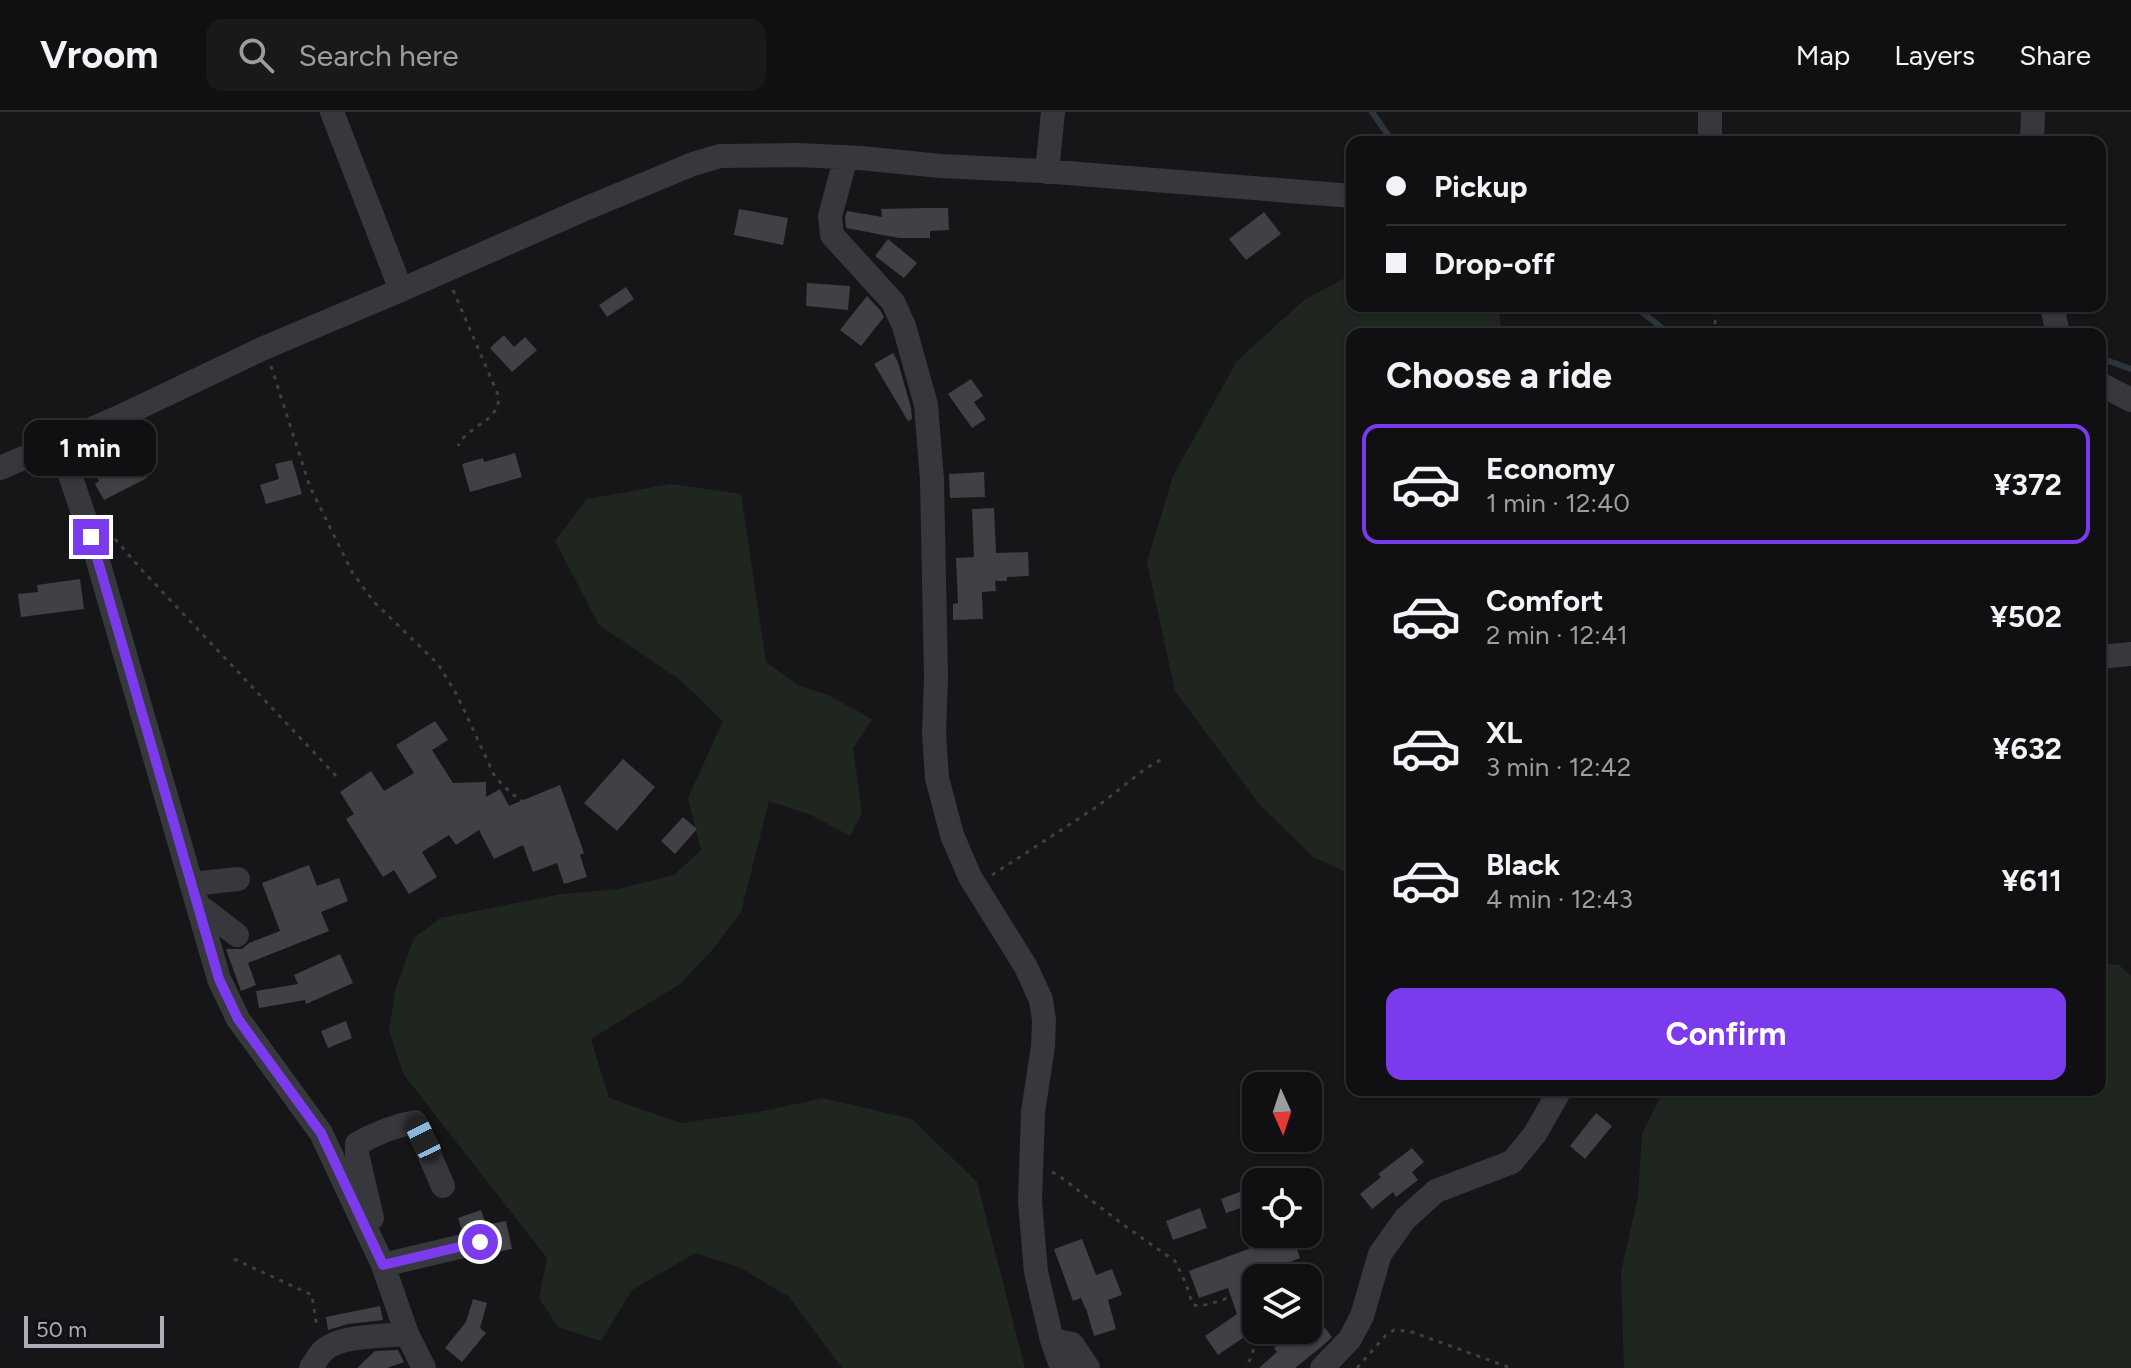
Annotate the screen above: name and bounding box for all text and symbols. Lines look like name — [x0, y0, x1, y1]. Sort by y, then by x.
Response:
search box — [206, 19, 766, 91]
text: Vroom — [40, 32, 158, 78]
icon: search — [234, 33, 278, 77]
text: Search here — [298, 37, 459, 74]
text: Map — [1796, 38, 1850, 72]
text: Layers — [1894, 38, 1975, 72]
text: Share — [2019, 38, 2091, 72]
text: Pickup — [1434, 168, 1528, 205]
text: Drop-off — [1434, 245, 1555, 282]
text: Choose a ride — [1386, 354, 1612, 397]
callout: 1 min — [25, 421, 157, 477]
text: 1 min — [59, 432, 121, 464]
icon: car — [1390, 448, 1462, 520]
text: Economy — [1486, 450, 1615, 487]
text: ¥372 — [1993, 466, 2062, 503]
text: 1 min · 12:40 — [1486, 487, 1630, 519]
route end — [73, 519, 109, 555]
icon: car — [1390, 580, 1462, 652]
text: Comfort — [1486, 582, 1604, 619]
text: ¥502 — [1990, 598, 2062, 635]
text: 2 min · 12:41 — [1486, 619, 1628, 651]
icon: car — [1390, 712, 1462, 784]
text: XL — [1486, 714, 1522, 751]
text: ¥632 — [1993, 730, 2062, 767]
text: 3 min · 12:42 — [1486, 751, 1631, 783]
icon: car — [1390, 844, 1462, 916]
text: Black — [1486, 846, 1560, 883]
text: ¥611 — [2001, 862, 2062, 899]
text: 4 min · 12:43 — [1486, 883, 1633, 915]
button: Confirm — [1386, 988, 2066, 1080]
north arrow — [1242, 1072, 1322, 1152]
map controls — [1242, 1072, 1322, 1344]
car — [402, 1111, 444, 1165]
button: locate — [1242, 1168, 1322, 1248]
route start — [462, 1224, 498, 1260]
button: layers — [1242, 1264, 1322, 1344]
scale bar — [24, 1312, 164, 1348]
text: 50 m — [36, 1316, 87, 1343]

